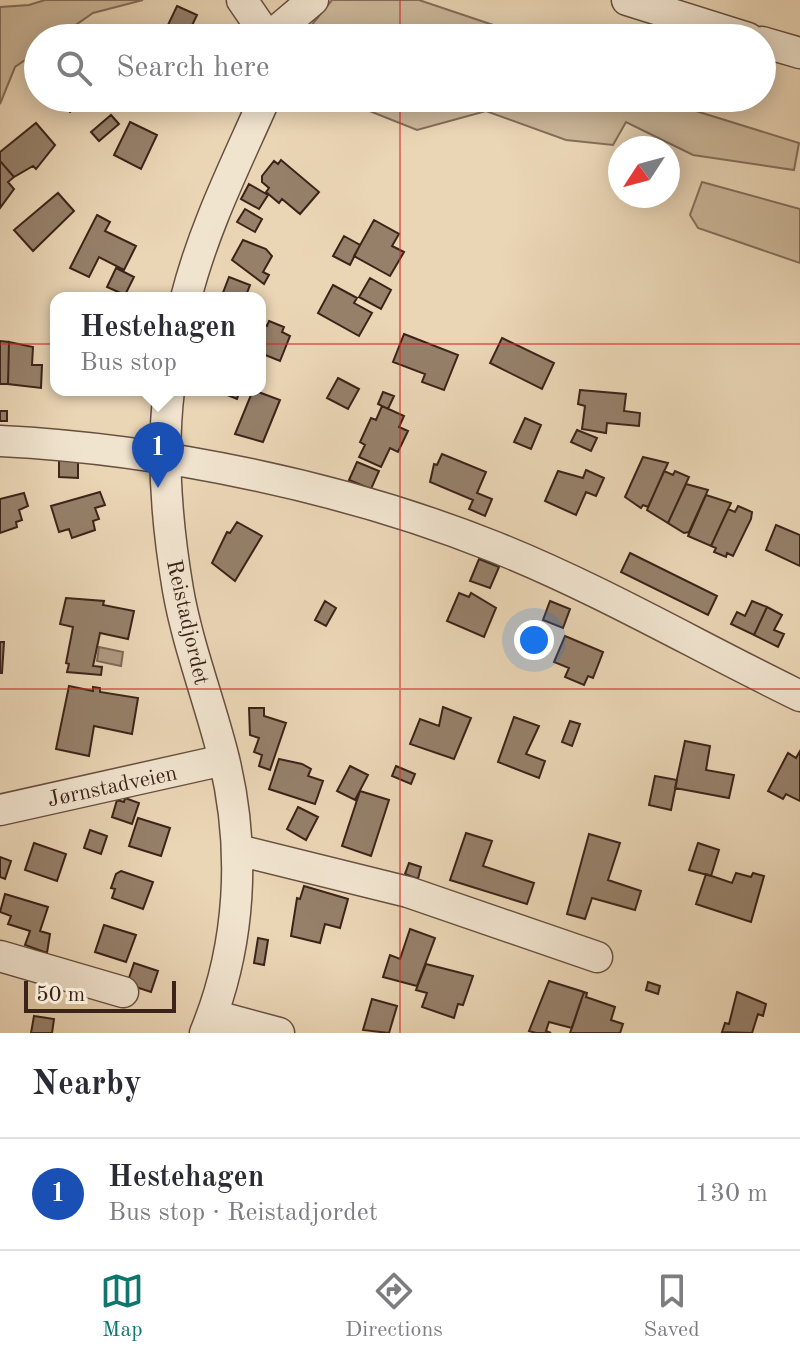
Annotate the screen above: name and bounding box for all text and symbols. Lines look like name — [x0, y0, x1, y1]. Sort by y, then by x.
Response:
search box — [24, 24, 776, 112]
icon: search — [52, 46, 96, 90]
text: Search here — [116, 53, 270, 83]
north arrow — [608, 136, 680, 208]
popup — [50, 292, 266, 396]
text: Hestehagen — [80, 313, 236, 343]
text: Bus stop — [80, 350, 177, 376]
pin: 1 — [132, 422, 184, 488]
street label: Reistadjordet — [162, 558, 212, 687]
your location — [514, 620, 554, 660]
street label: Jørnstadveien — [46, 762, 179, 811]
scale bar — [24, 977, 176, 1013]
text: 50 m — [36, 984, 85, 1006]
text: Nearby — [32, 1068, 142, 1102]
text: Hestehagen — [108, 1163, 264, 1193]
text: 1 — [50, 1181, 66, 1207]
text: 130 m — [695, 1181, 768, 1207]
text: Bus stop · Reistadjordet — [108, 1200, 378, 1226]
tab: Map — [100, 1269, 144, 1344]
tab: Directions — [345, 1269, 443, 1344]
tab: Saved — [644, 1269, 700, 1344]

